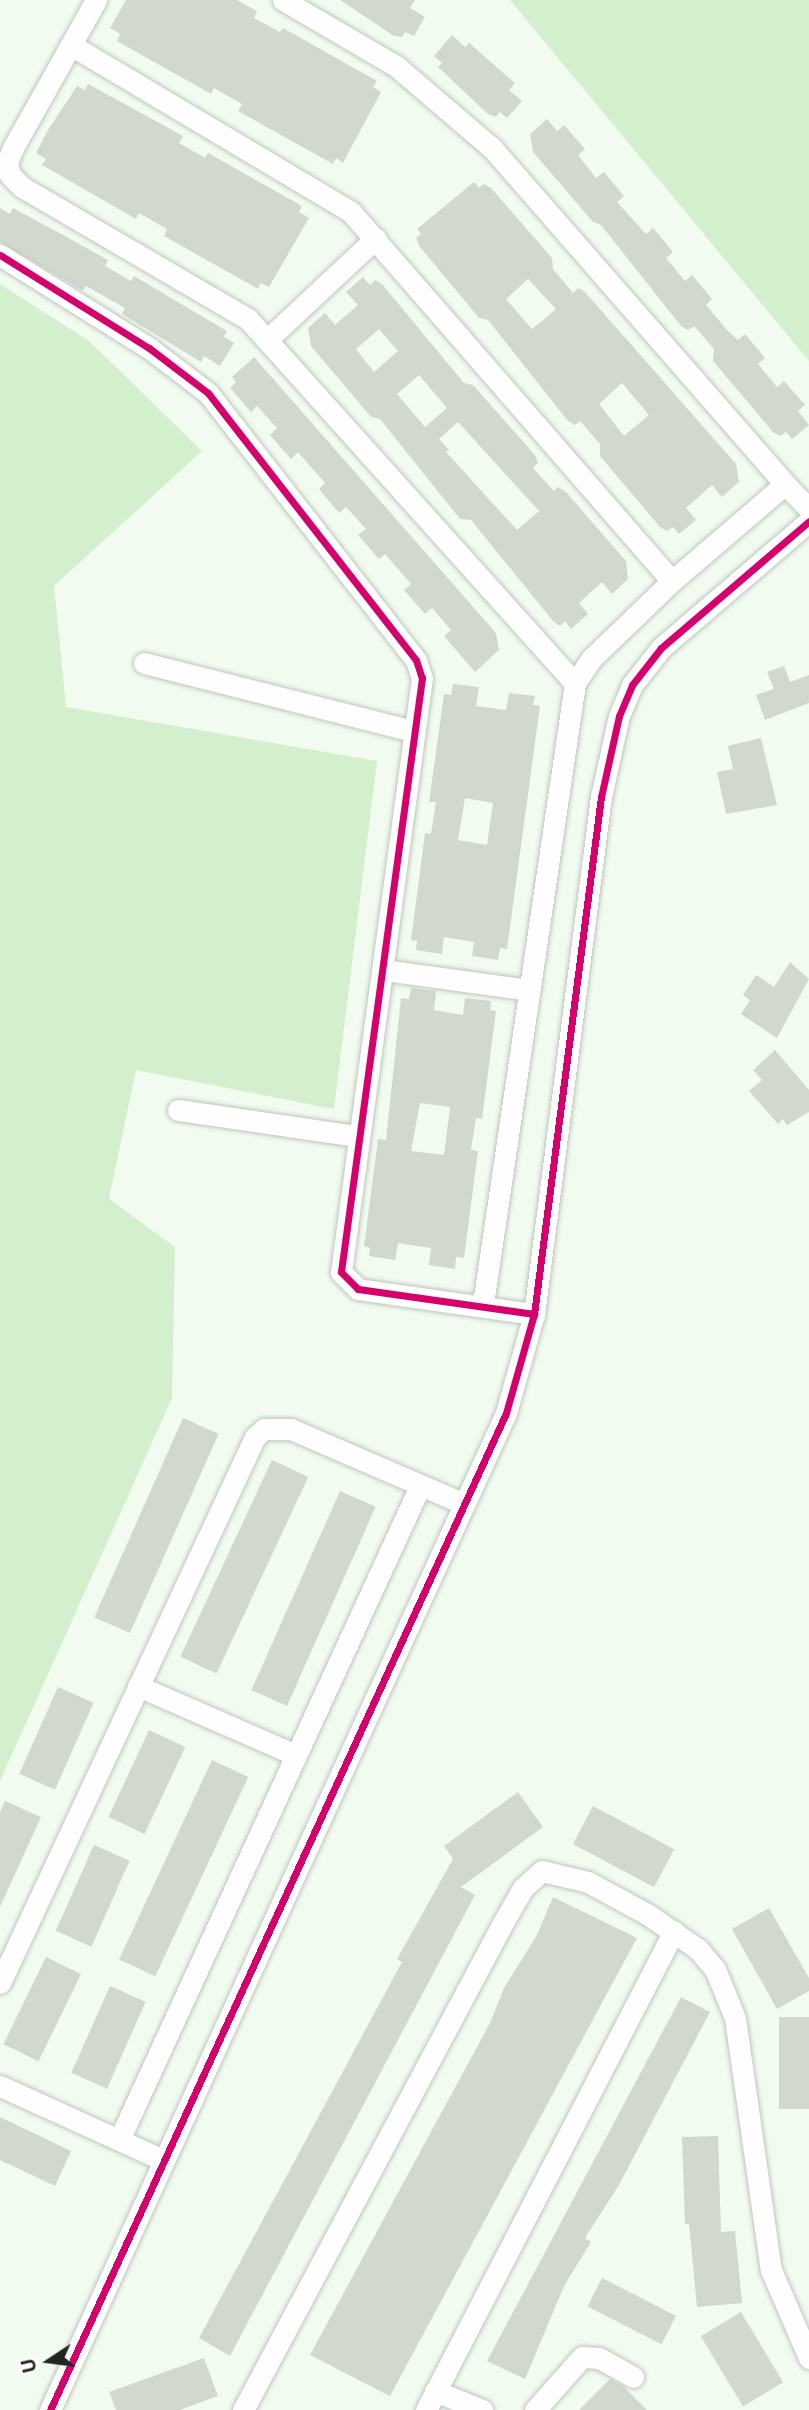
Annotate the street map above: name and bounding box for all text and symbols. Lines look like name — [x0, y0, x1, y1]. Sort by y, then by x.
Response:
north arrow — [14, 2326, 84, 2396]
text: U — [14, 2356, 43, 2376]

